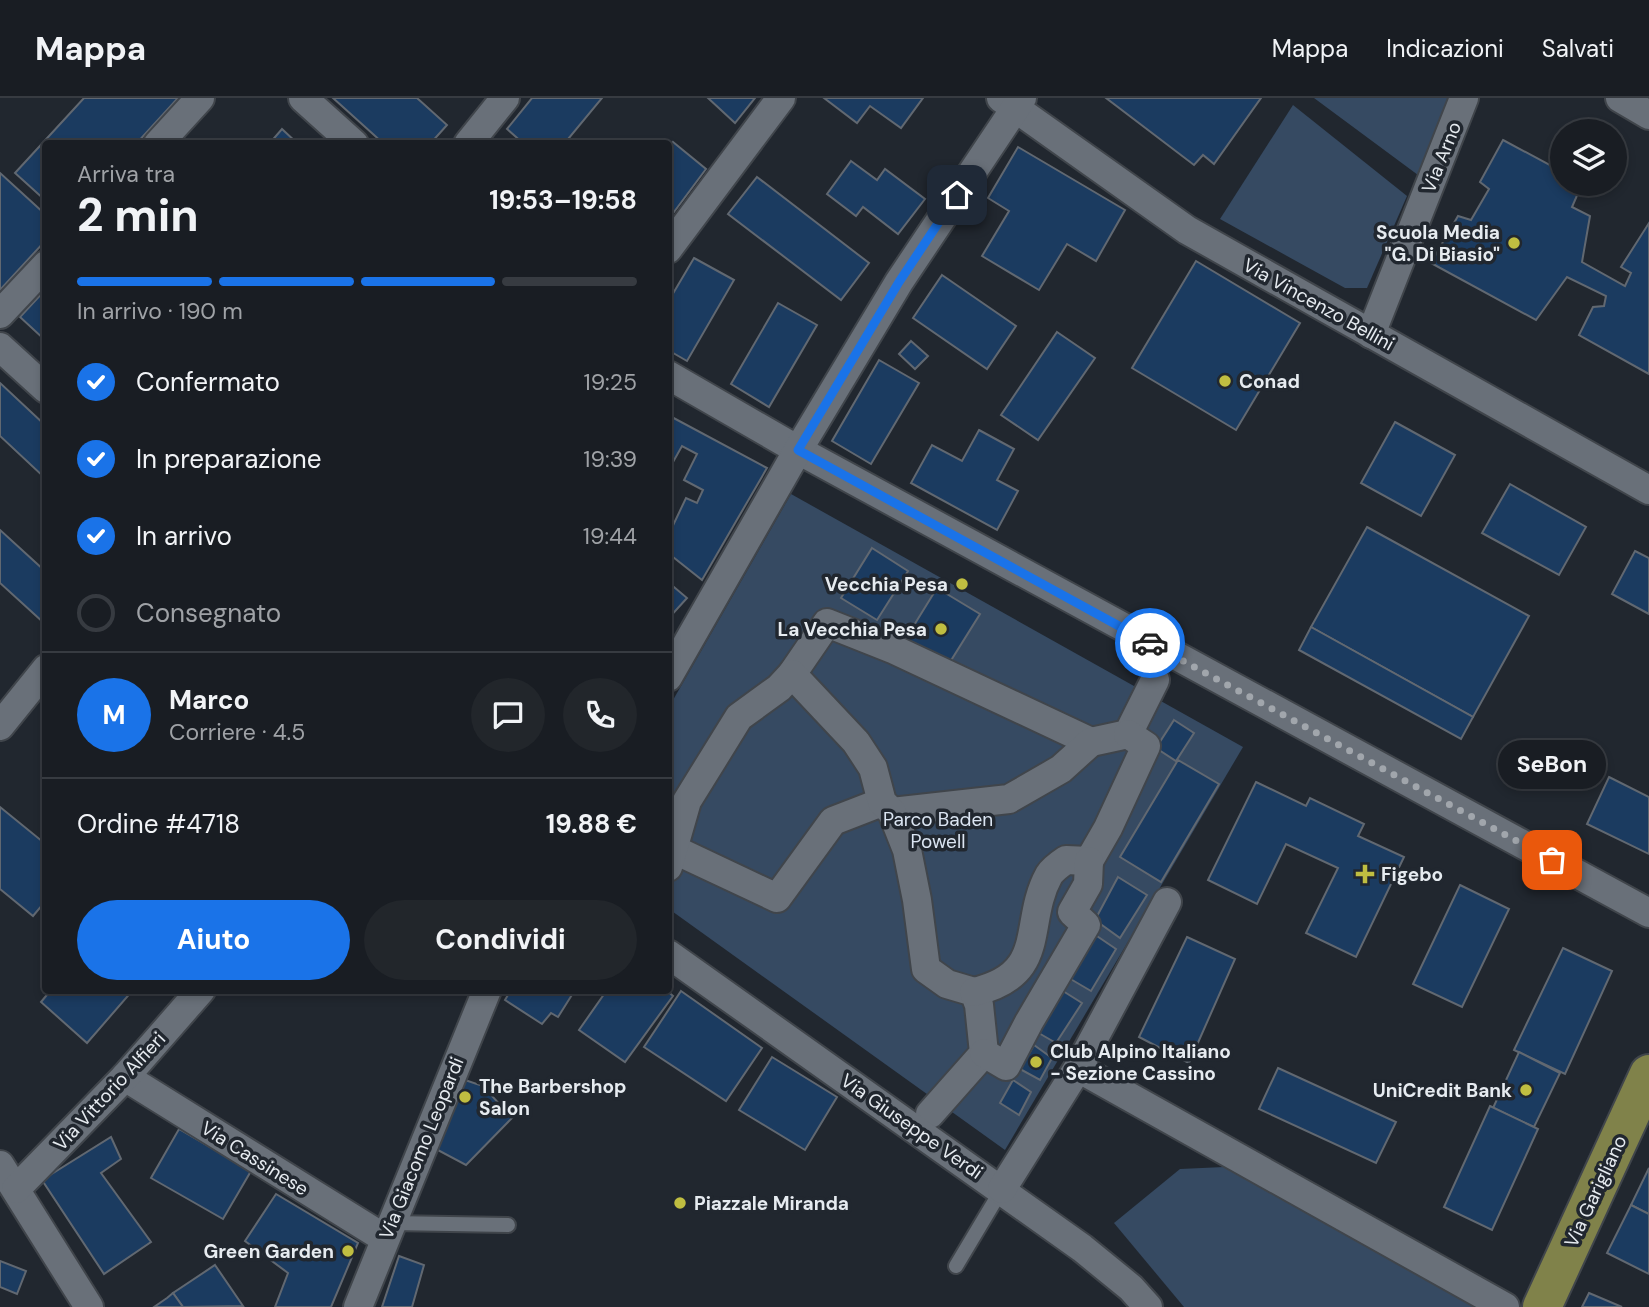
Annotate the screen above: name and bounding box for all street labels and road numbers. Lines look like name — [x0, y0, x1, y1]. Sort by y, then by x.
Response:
street label: Via Arno — [1416, 118, 1467, 196]
street label: Via Vincenzo Bellini — [1239, 252, 1399, 356]
street label: Via Vittorio Alfieri — [48, 1027, 171, 1156]
street label: Via Giacomo Leopardi — [373, 1053, 469, 1243]
street label: Via Giuseppe Verdi — [836, 1068, 988, 1185]
street label: Via Cassinese — [196, 1115, 313, 1201]
street label: Via Garigliano — [1559, 1131, 1632, 1251]

